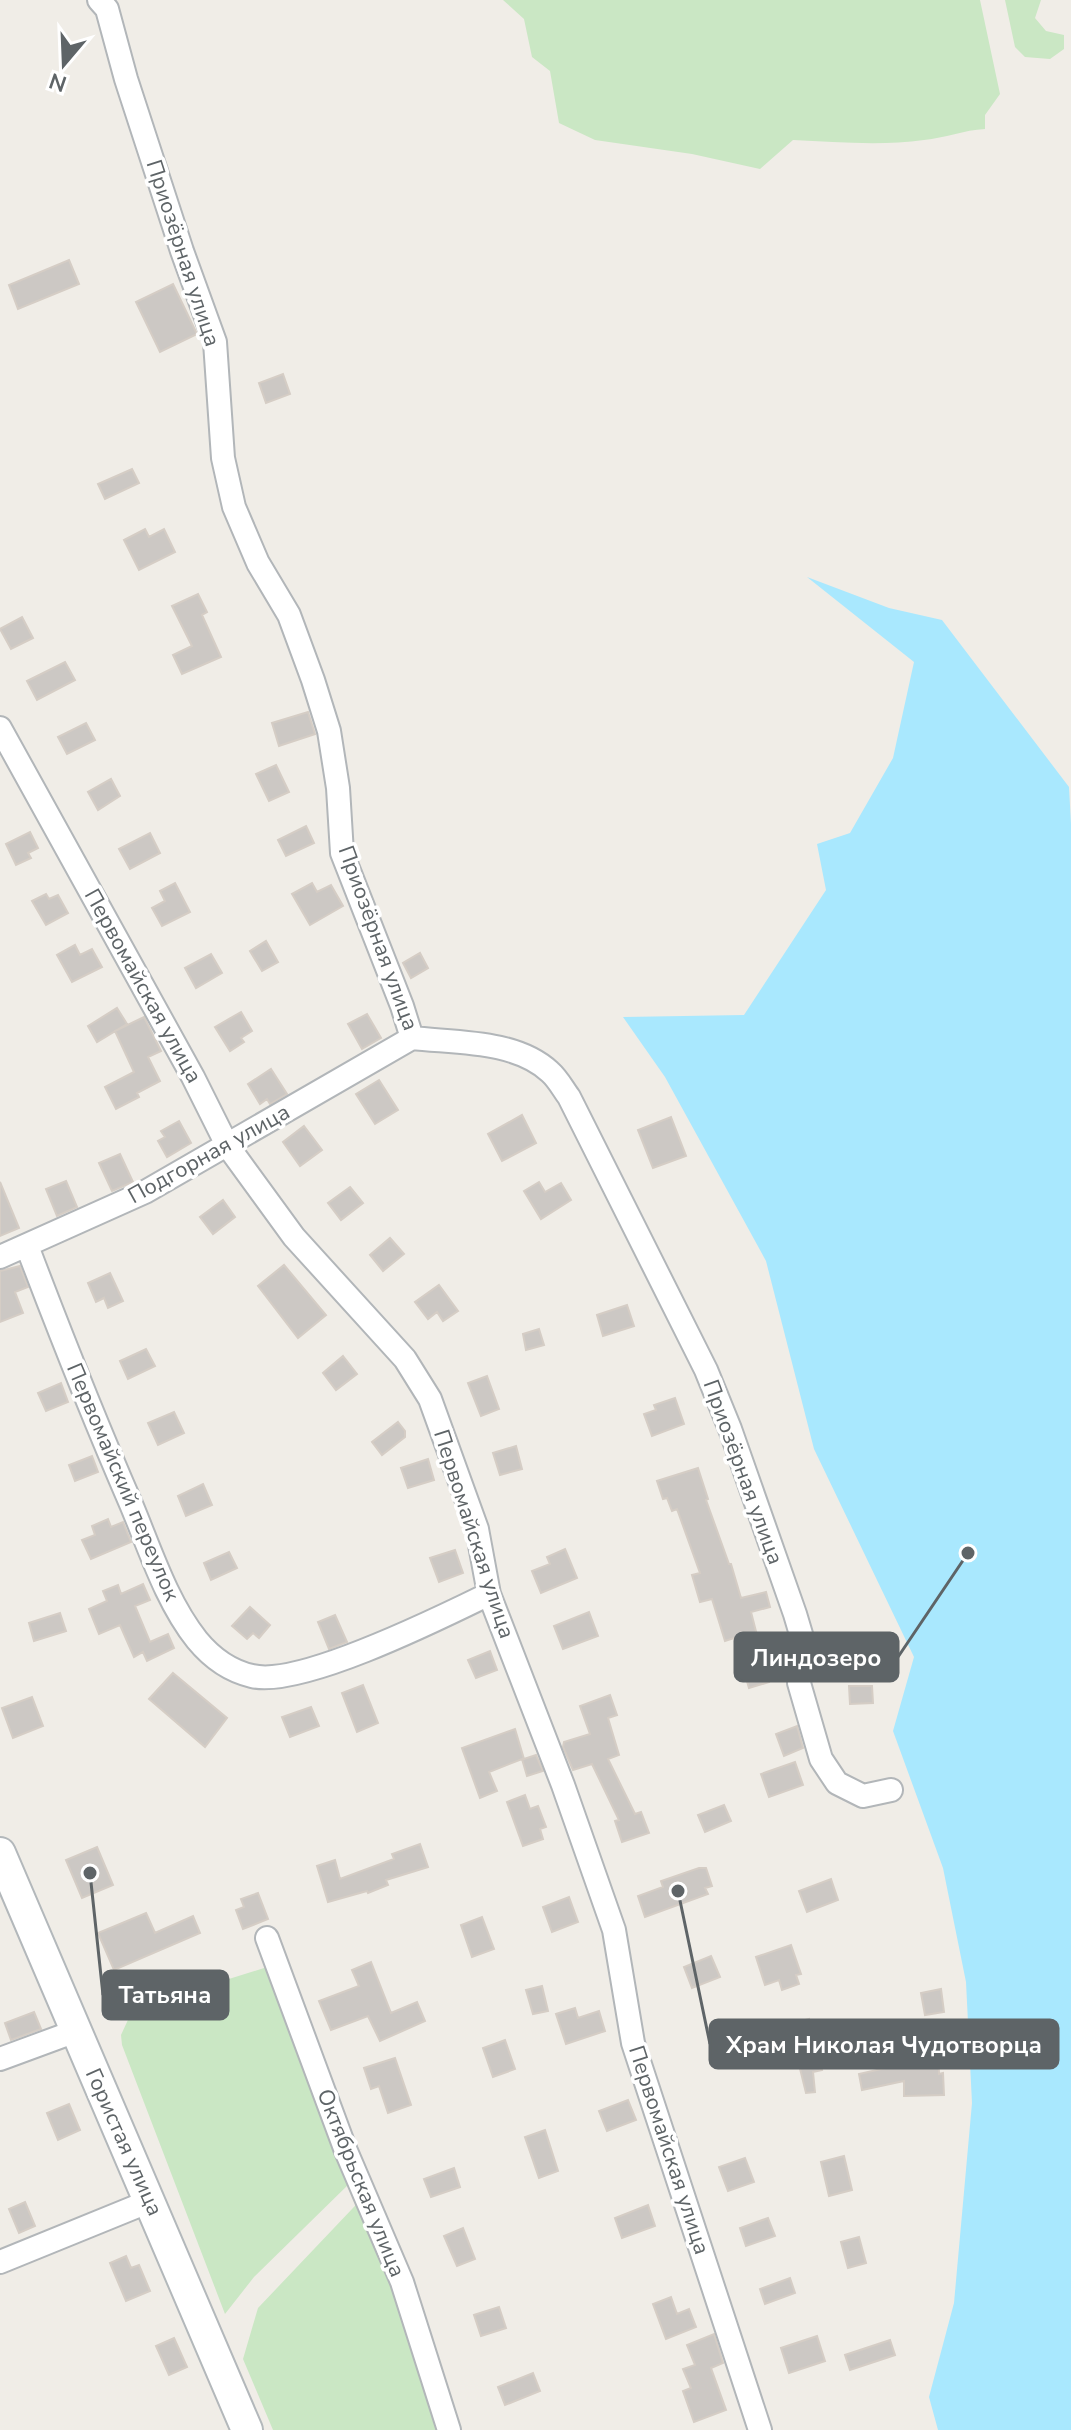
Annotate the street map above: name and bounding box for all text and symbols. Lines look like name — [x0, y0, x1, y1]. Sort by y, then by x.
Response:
north arrow — [24, 24, 104, 104]
text: N — [45, 65, 70, 99]
street label: Приозёрная улица — [139, 156, 227, 350]
street label: Приозёрная улица — [331, 841, 425, 1035]
street label: Первомайская улица — [77, 883, 209, 1089]
street label: Подгорная улица — [123, 1097, 295, 1211]
street label: Первомайский переулок — [59, 1358, 187, 1606]
street label: Приозёрная улица — [696, 1375, 790, 1569]
street label: Первомайская улица — [426, 1426, 522, 1642]
callout: Линдозеро — [735, 1633, 898, 1681]
text: Линдозеро — [751, 1642, 881, 1674]
callout: Татьяна — [103, 1971, 228, 2019]
text: Татьяна — [119, 1979, 211, 2011]
callout: Храм Николая Чудотворца — [710, 2020, 1058, 2068]
text: Храм Николая Чудотворца — [725, 2029, 1042, 2061]
street label: Первомайская улица — [621, 2042, 717, 2258]
street label: Гористая улица — [78, 2063, 170, 2221]
street label: Октябрьская улица — [310, 2085, 412, 2281]

